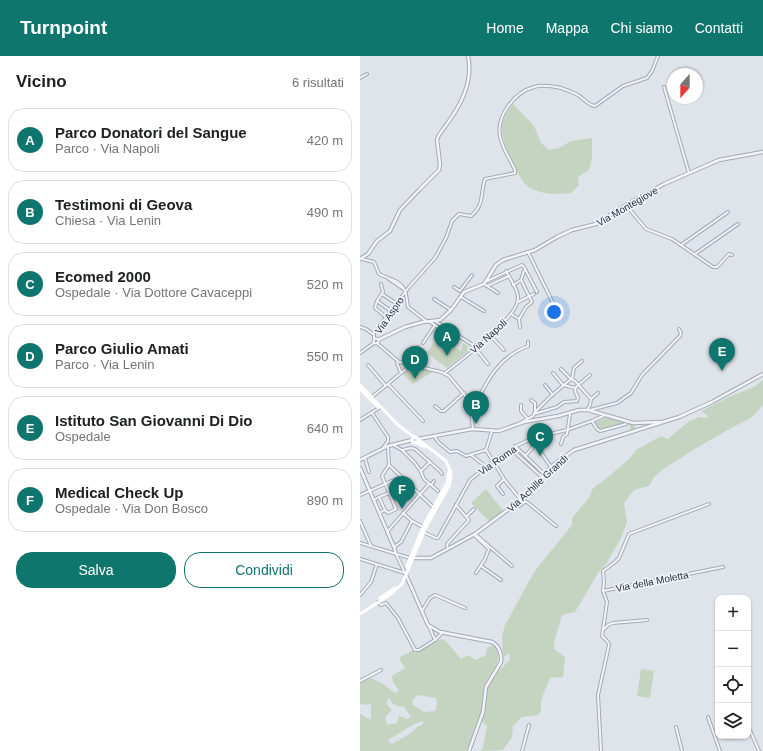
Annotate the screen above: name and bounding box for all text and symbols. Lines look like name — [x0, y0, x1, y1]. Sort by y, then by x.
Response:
text: Turnpoint — [20, 17, 107, 38]
text: Home — [486, 20, 524, 36]
text: Mappa — [546, 20, 589, 36]
text: Chi siamo — [611, 20, 673, 36]
text: Contatti — [695, 20, 743, 36]
north arrow — [667, 68, 703, 104]
text: Vicino — [16, 72, 67, 91]
text: 6 risultati — [292, 75, 344, 90]
text: Parco Donatori del Sangue — [55, 124, 247, 141]
text: A — [25, 133, 35, 148]
text: 420 m — [307, 133, 343, 148]
text: Parco · Via Napoli — [55, 141, 160, 156]
street label: Via Montegiove — [595, 184, 660, 228]
text: Testimoni di Geova — [55, 196, 192, 213]
text: B — [25, 205, 35, 220]
text: 490 m — [307, 205, 343, 220]
text: Chiesa · Via Lenin — [55, 213, 161, 228]
text: Ecomed 2000 — [55, 268, 151, 285]
text: C — [25, 277, 35, 292]
text: 520 m — [307, 277, 343, 292]
text: Ospedale · Via Dottore Cavaceppi — [55, 285, 252, 300]
street label: Via Aspro — [373, 294, 406, 336]
your location — [544, 302, 564, 322]
street label: Via Napoli — [468, 317, 509, 356]
pin: A — [434, 323, 460, 356]
pin: E — [709, 338, 735, 371]
text: Parco Giulio Amati — [55, 340, 189, 357]
pin: D — [402, 346, 428, 379]
text: D — [25, 349, 35, 364]
text: 550 m — [307, 349, 343, 364]
text: Parco · Via Lenin — [55, 357, 155, 372]
pin: B — [463, 391, 489, 424]
text: Istituto San Giovanni Di Dio — [55, 412, 253, 429]
text: E — [26, 421, 34, 436]
text: 640 m — [307, 421, 343, 436]
pin: C — [527, 423, 553, 456]
text: Ospedale — [55, 429, 111, 444]
street label: Via Roma — [476, 443, 519, 477]
street label: Via Achille Grandi — [505, 452, 570, 514]
pin: F — [389, 476, 415, 509]
text: Medical Check Up — [55, 484, 183, 501]
text: F — [26, 493, 34, 508]
text: 890 m — [307, 493, 343, 508]
text: Ospedale · Via Don Bosco — [55, 501, 208, 516]
button: Salva — [16, 552, 176, 588]
button: Condividi — [184, 552, 344, 588]
street label: Via della Moletta — [615, 569, 690, 594]
map controls — [715, 595, 751, 739]
button: + — [715, 595, 751, 631]
button: − — [715, 631, 751, 667]
button: locate — [715, 667, 751, 703]
button: layers — [715, 703, 751, 739]

